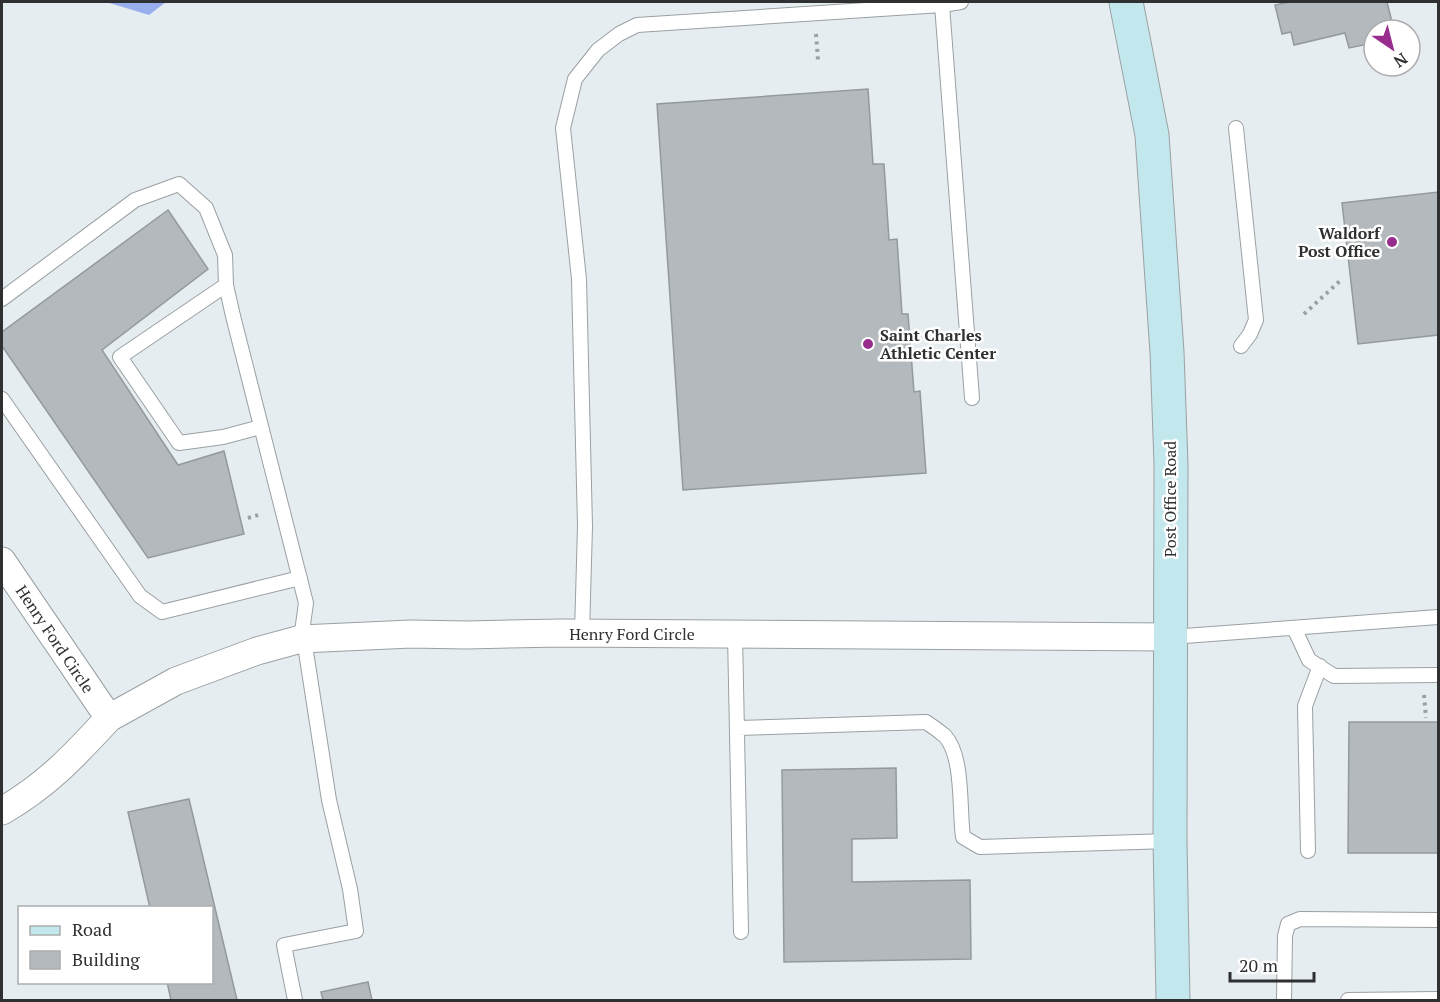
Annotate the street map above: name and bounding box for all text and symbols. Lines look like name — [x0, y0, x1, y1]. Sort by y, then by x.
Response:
north arrow — [1362, 18, 1422, 78]
text: N — [1389, 48, 1412, 73]
place label: Waldorf Post Office — [1298, 222, 1382, 262]
marker: Waldorf Post Office — [1385, 235, 1399, 249]
place label: Saint Charles Athletic Center — [880, 324, 996, 364]
marker: Saint Charles Athletic Center — [861, 337, 875, 351]
street label: Post Office Road — [1159, 441, 1181, 557]
street label: Henry Ford Circle — [11, 581, 99, 697]
street label: Henry Ford Circle — [569, 623, 695, 645]
legend — [18, 906, 213, 984]
text: Road — [72, 917, 112, 941]
scale bar — [1230, 945, 1314, 983]
text: Building — [72, 947, 140, 971]
text: 20 m — [1239, 953, 1279, 977]

